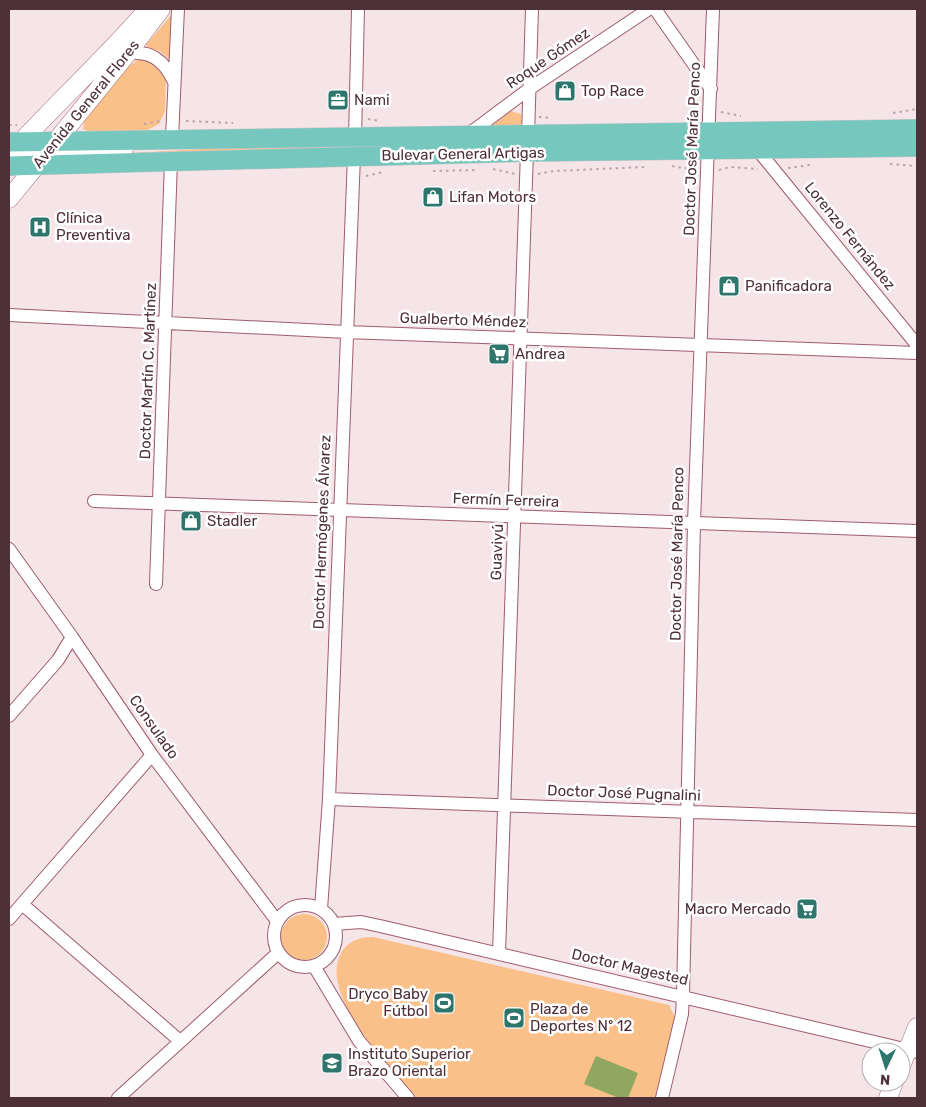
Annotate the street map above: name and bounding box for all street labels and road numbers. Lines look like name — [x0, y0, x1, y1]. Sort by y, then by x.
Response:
street label: Roque Gómez — [503, 23, 593, 92]
street label: Avenida General Flores — [29, 36, 143, 172]
street label: Doctor José María Penco — [680, 62, 704, 236]
street label: Bulevar General Artigas — [381, 144, 545, 164]
street label: Lorenzo Fernández — [801, 178, 899, 294]
street label: Doctor Martín C. Martínez — [136, 282, 160, 460]
street label: Gualberto Méndez — [399, 309, 527, 331]
street label: Doctor Hermógenes Álvarez — [310, 434, 334, 630]
street label: Doctor José María Penco — [666, 467, 688, 641]
street label: Fermín Ferreira — [452, 489, 560, 511]
street label: Guaviyú — [487, 523, 507, 581]
street label: Consulado — [125, 692, 183, 762]
street label: Doctor José Pugnalini — [547, 781, 701, 805]
street label: Doctor Magested — [570, 945, 690, 989]

